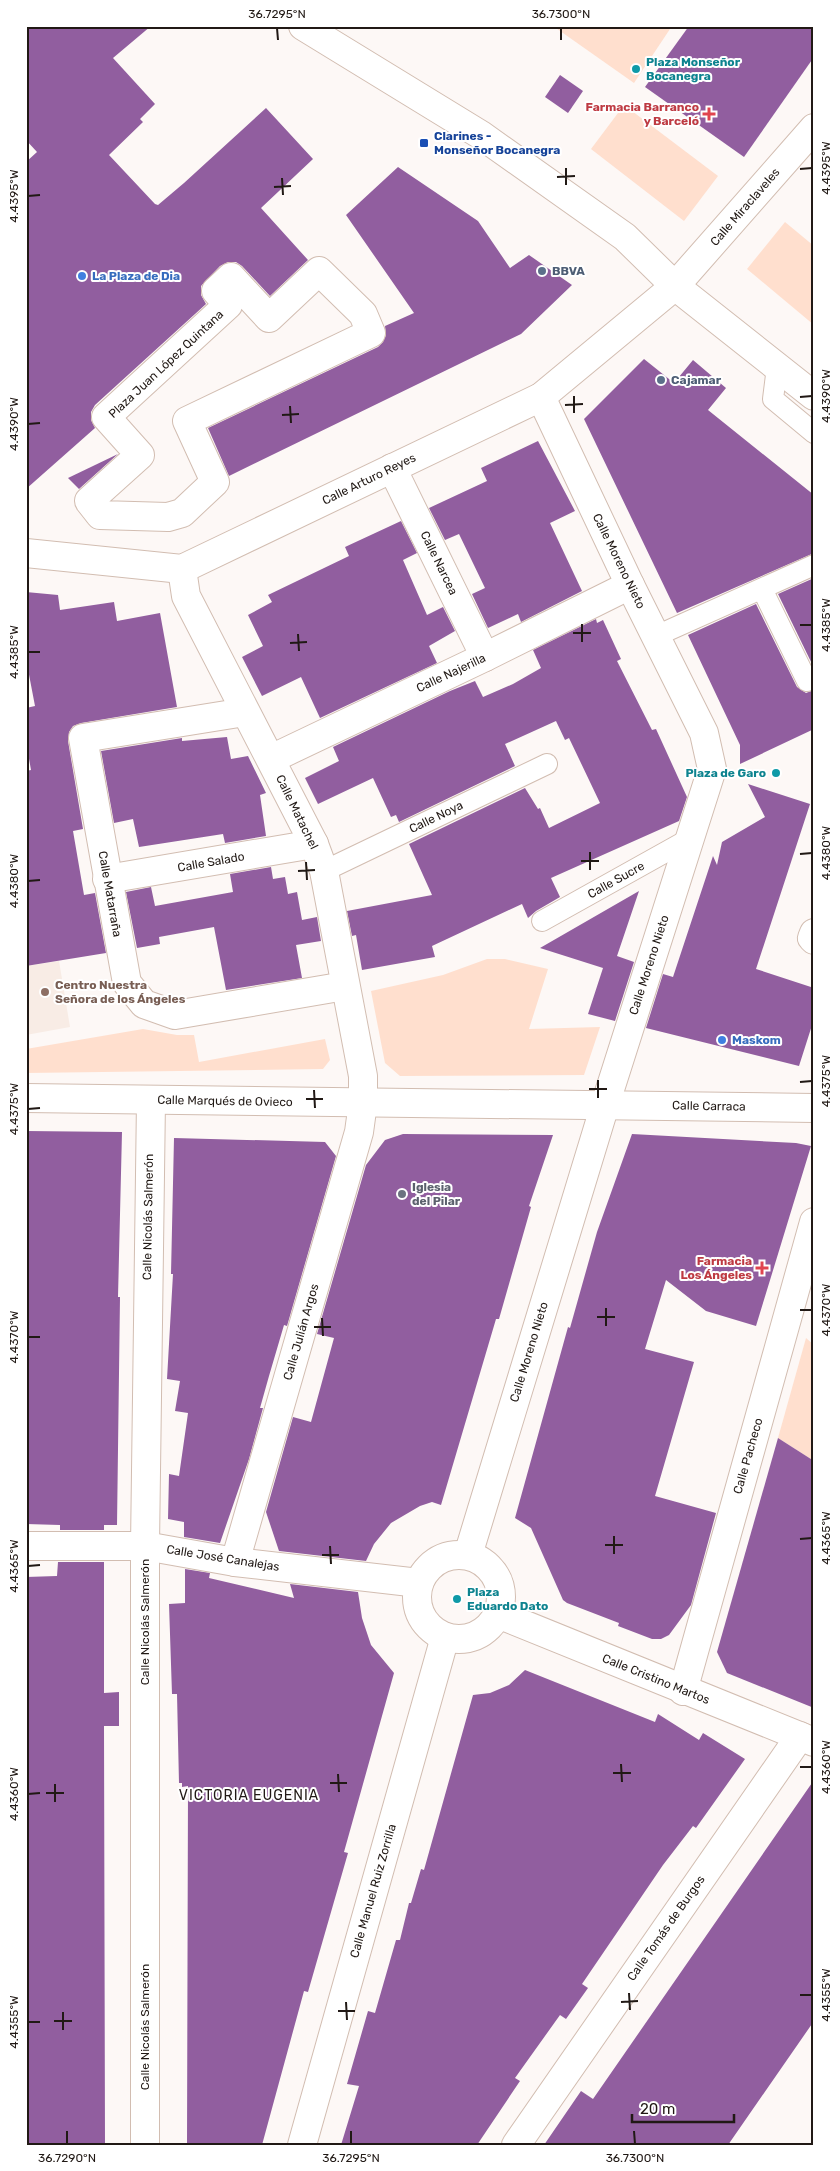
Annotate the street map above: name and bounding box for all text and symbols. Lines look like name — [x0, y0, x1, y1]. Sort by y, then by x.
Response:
text: 36.7295°N — [248, 7, 306, 21]
text: 36.7300°N — [532, 7, 590, 21]
place label: Plaza Monseñor Bocanegra — [646, 55, 741, 83]
marker: Plaza Monseñor Bocanegra — [630, 63, 642, 75]
place label: Farmacia Barranco y Barceló — [586, 100, 699, 128]
marker: Farmacia Barranco y Barceló — [703, 108, 715, 120]
place label: Clarines - Monseñor Bocanegra — [434, 129, 560, 157]
marker: Clarines - Monseñor Bocanegra — [418, 137, 430, 149]
text: 4.4395°W — [819, 141, 833, 195]
street label: Calle Miraclaveles — [707, 165, 783, 249]
text: 4.4395°W — [7, 169, 21, 223]
place label: BBVA — [552, 264, 585, 278]
marker: BBVA — [536, 265, 548, 277]
place label: La Plaza de Dia — [92, 269, 180, 283]
marker: La Plaza de Dia — [76, 270, 88, 282]
street label: Plaza Juan López Quintana — [106, 307, 226, 421]
text: 4.4390°W — [819, 369, 833, 423]
place label: Cajamar — [671, 373, 722, 387]
marker: Cajamar — [655, 374, 667, 386]
text: 4.4390°W — [7, 397, 21, 451]
street label: Calle Arturo Reyes — [320, 450, 418, 508]
street label: Calle Moreno Nieto — [590, 511, 648, 611]
street label: Calle Narcea — [417, 529, 461, 597]
text: 4.4385°W — [819, 598, 833, 652]
text: 4.4385°W — [7, 625, 21, 679]
street label: Calle Najerilla — [414, 651, 488, 695]
place label: Plaza de Garo — [685, 766, 766, 780]
marker: Plaza de Garo — [770, 767, 782, 779]
street label: Calle Matachel — [273, 772, 321, 852]
street label: Calle Noya — [407, 798, 465, 836]
text: 4.4380°W — [819, 825, 833, 880]
street label: Calle Salado — [176, 849, 246, 875]
street label: Calle Matarraña — [96, 850, 124, 938]
text: 4.4380°W — [7, 853, 21, 908]
street label: Calle Sucre — [585, 859, 647, 901]
street label: Calle Moreno Nieto — [626, 913, 672, 1017]
place label: Centro Nuestra Señora de los Ángeles — [55, 978, 186, 1006]
marker: Centro Nuestra Señora de los Ángeles — [39, 986, 51, 998]
place label: Maskom — [732, 1033, 781, 1047]
marker: Maskom — [716, 1034, 728, 1046]
text: 4.4375°W — [819, 1054, 833, 1107]
text: 4.4375°W — [7, 1082, 21, 1135]
street label: Calle Marqués de Ovieco — [157, 1093, 293, 1109]
street label: Calle Carraca — [672, 1098, 746, 1114]
street label: Calle Nicolás Salmerón — [140, 1154, 156, 1280]
place label: Iglesia del Pilar — [412, 1180, 461, 1208]
marker: Iglesia del Pilar — [396, 1188, 408, 1200]
place label: Farmacia Los Ángeles — [680, 1254, 752, 1282]
marker: Farmacia Los Ángeles — [756, 1262, 768, 1274]
street label: Calle Julián Argos — [281, 1282, 321, 1382]
text: 4.4370°W — [819, 1283, 833, 1336]
street label: Calle Moreno Nieto — [507, 1300, 551, 1404]
text: 4.4370°W — [7, 1310, 21, 1363]
street label: Calle Pacheco — [730, 1416, 766, 1496]
text: 4.4365°W — [819, 1511, 833, 1565]
text: 4.4365°W — [7, 1539, 21, 1593]
street label: Calle José Canalejas — [165, 1542, 281, 1574]
street label: Calle Nicolás Salmerón — [138, 1559, 152, 1685]
place label: Plaza Eduardo Dato — [467, 1585, 548, 1613]
marker: Plaza Eduardo Dato — [451, 1593, 463, 1605]
street label: Calle Cristino Martos — [600, 1651, 712, 1707]
text: 4.4360°W — [819, 1740, 833, 1794]
text: 4.4360°W — [7, 1767, 21, 1821]
district label: VICTORIA EUGENIA — [179, 1787, 319, 1804]
street label: Calle Manuel Ruiz Zorrilla — [347, 1822, 399, 1960]
street label: Calle Tomás de Burgos — [624, 1873, 708, 1983]
street label: Calle Nicolás Salmerón — [138, 1964, 152, 2090]
text: 4.4355°W — [819, 1968, 833, 2022]
text: 4.4355°W — [7, 1995, 21, 2049]
scale bar — [632, 2091, 735, 2123]
text: 20 m — [640, 2100, 675, 2118]
text: 36.7290°N — [38, 2151, 96, 2165]
text: 36.7295°N — [322, 2151, 380, 2165]
text: 36.7300°N — [606, 2151, 664, 2165]

